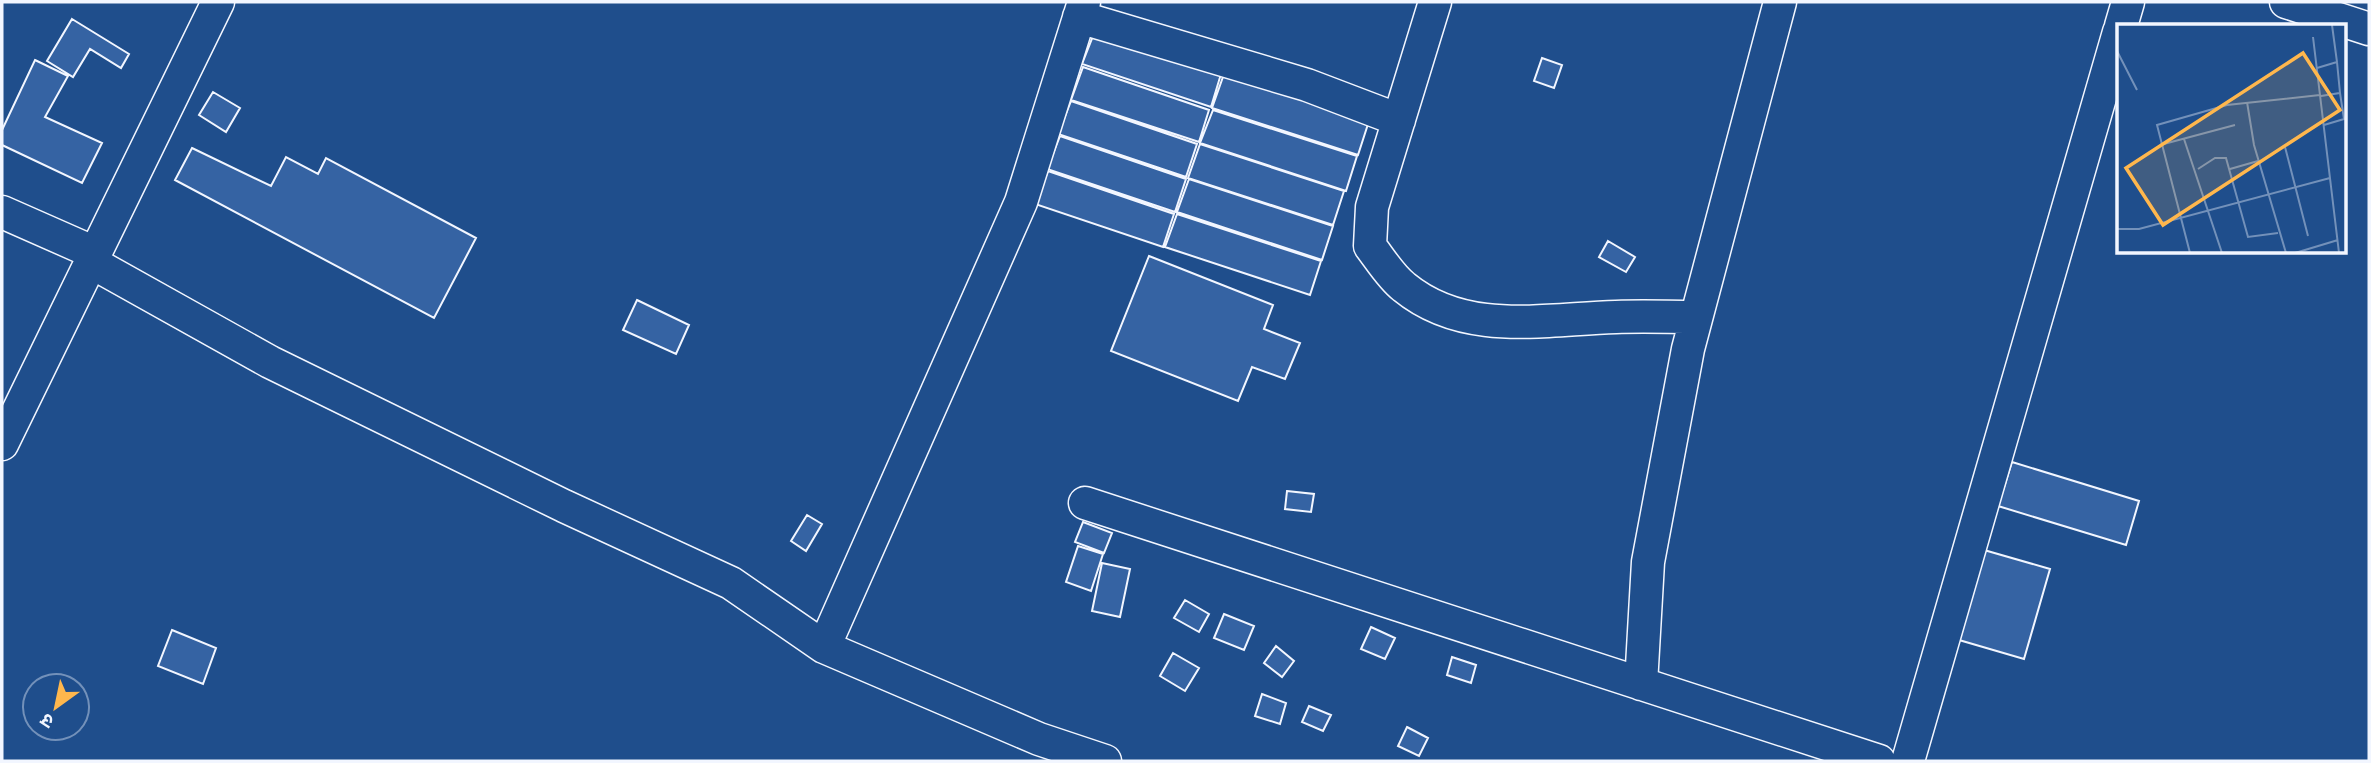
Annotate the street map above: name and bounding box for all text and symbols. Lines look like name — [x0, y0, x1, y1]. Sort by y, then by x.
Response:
inset map — [2117, 24, 2346, 254]
north arrow — [21, 672, 91, 742]
text: उ — [35, 708, 58, 734]

